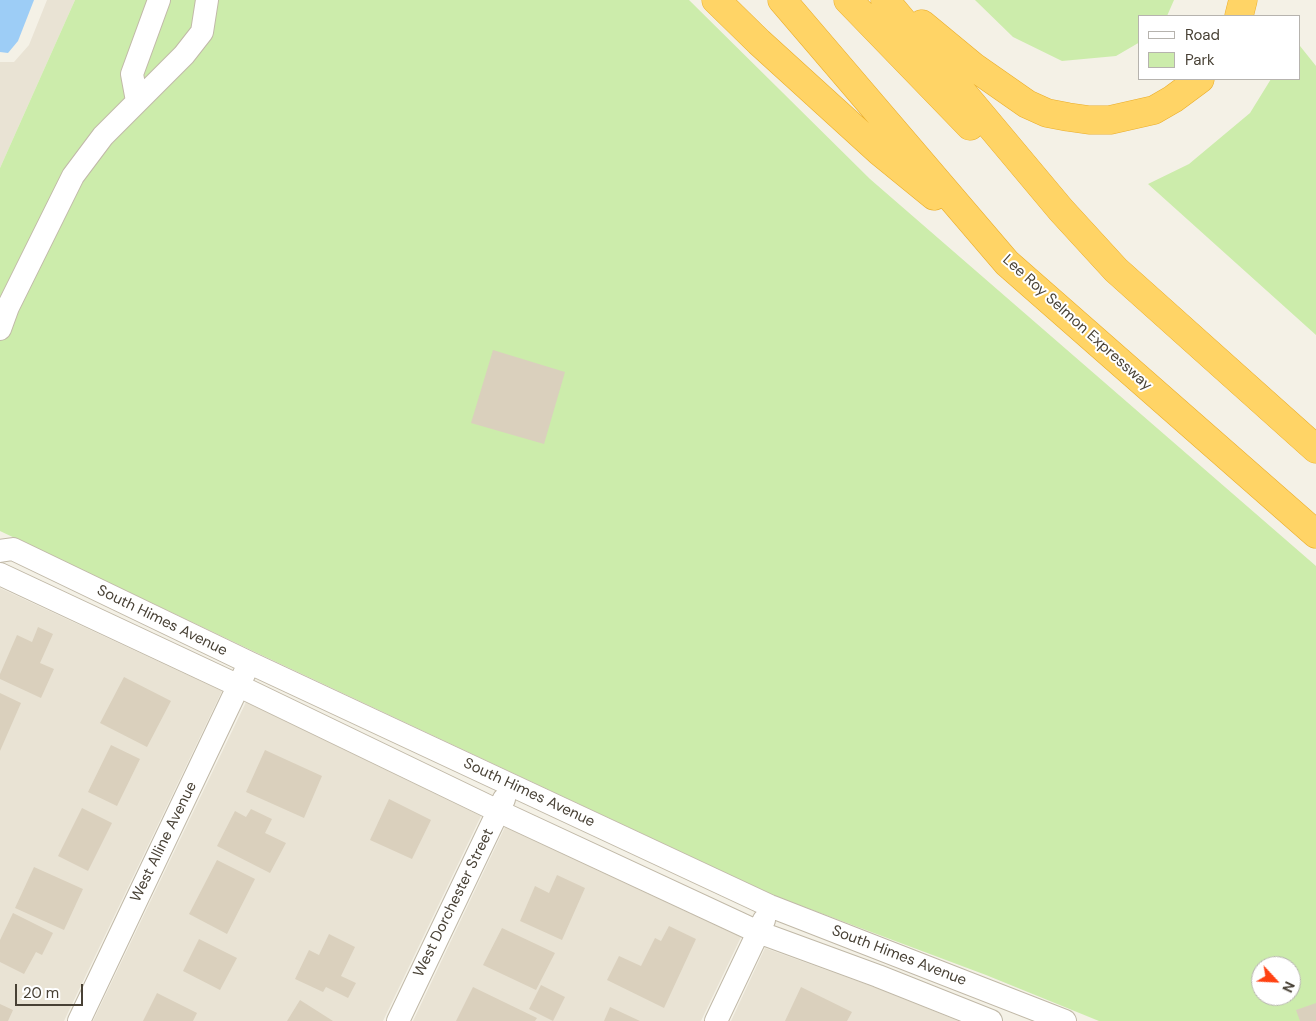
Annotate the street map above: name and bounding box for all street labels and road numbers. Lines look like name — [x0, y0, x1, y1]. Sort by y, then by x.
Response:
street label: Lee Roy Selmon Expressway — [999, 251, 1155, 395]
street label: South Himes Avenue — [94, 582, 230, 660]
street label: South Himes Avenue — [460, 755, 598, 831]
street label: West Alline Avenue — [127, 779, 201, 905]
street label: West Dorchester Street — [410, 826, 498, 980]
street label: South Himes Avenue — [829, 922, 969, 990]

